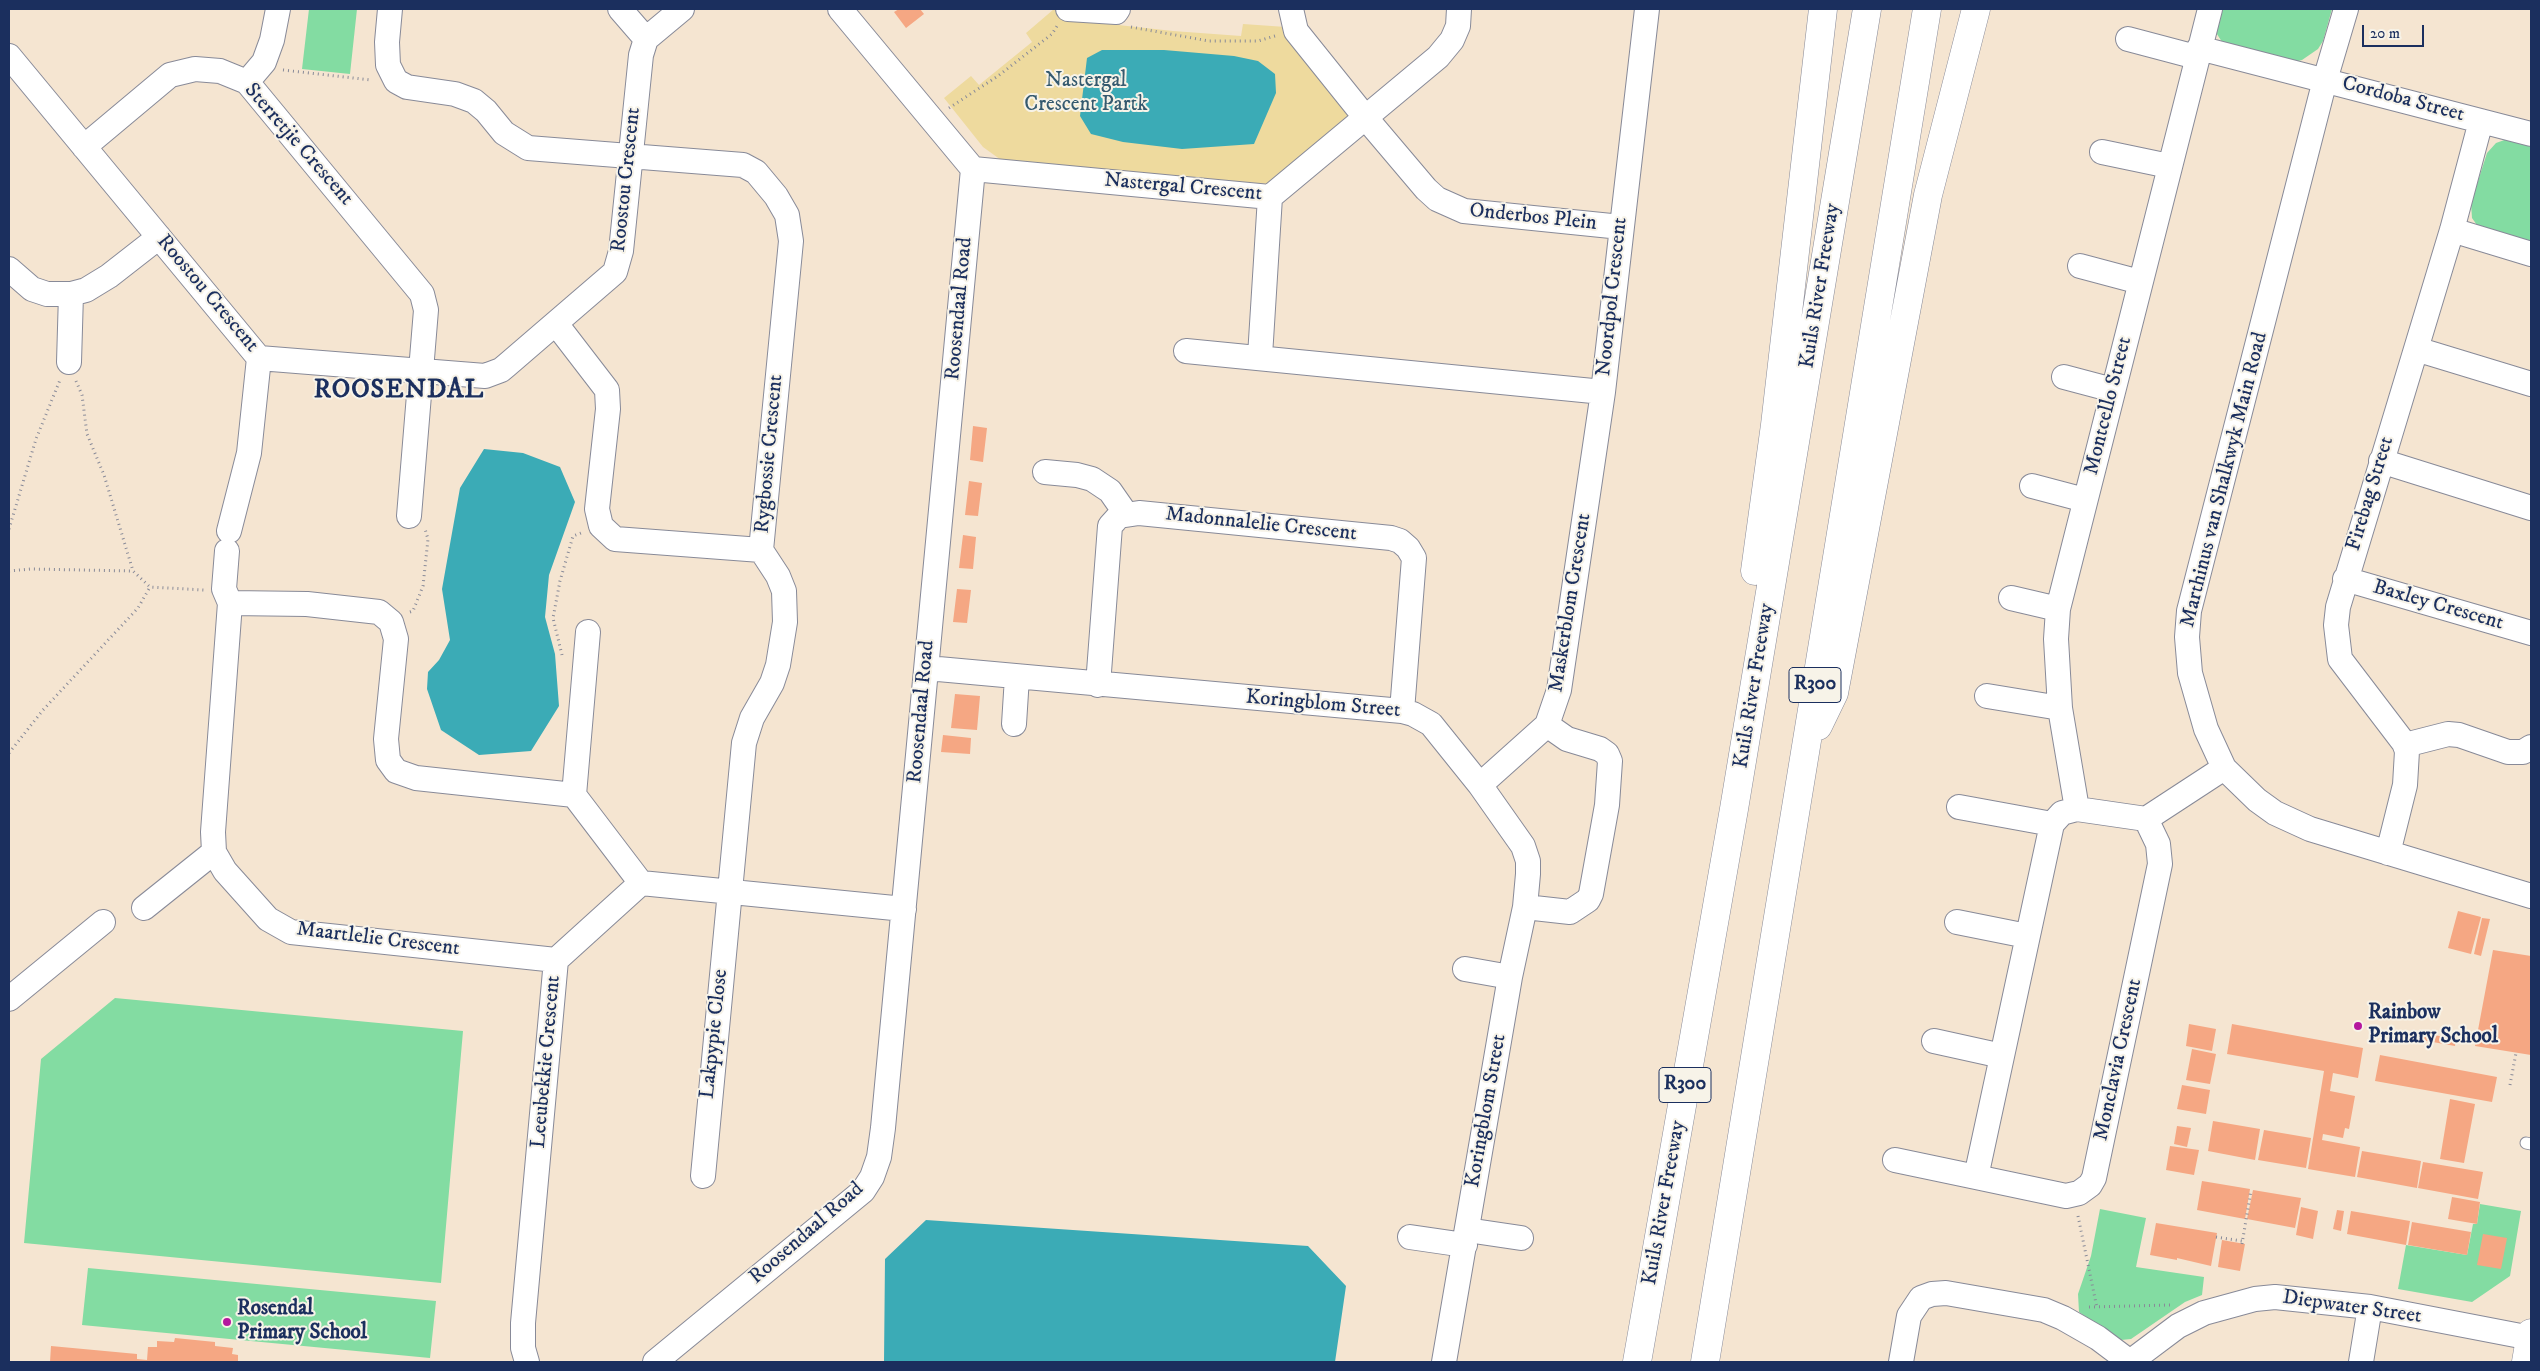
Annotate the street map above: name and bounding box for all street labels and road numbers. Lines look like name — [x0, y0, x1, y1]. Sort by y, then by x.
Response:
street label: Cordoba Street — [2339, 72, 2467, 128]
street label: Sterretjie Crescent — [238, 79, 358, 211]
street label: Roostou Crescent — [607, 106, 647, 254]
street label: Nastergal Crescent — [1103, 169, 1263, 207]
street label: Onderbos Plein — [1468, 199, 1598, 237]
street label: Kuils River Freeway — [1796, 202, 1846, 370]
street label: Noordpol Crescent — [1592, 216, 1634, 378]
street label: Roostou Crescent — [151, 230, 263, 358]
street label: Roosendaal Road — [941, 236, 979, 382]
street label: Marthinus van Shalkwyk Main Road — [2176, 330, 2274, 630]
street label: Montcello Street — [2080, 334, 2138, 478]
street label: Rygbossie Crescent — [751, 374, 789, 534]
street label: Firebag Street — [2342, 434, 2400, 554]
street label: Madonnalelie Crescent — [1164, 502, 1358, 548]
street label: Maskerblom Crescent — [1544, 512, 1598, 694]
street label: Baxley Crescent — [2370, 575, 2506, 637]
street label: Kuils River Freeway — [1730, 602, 1780, 770]
street label: Roosendaal Road — [903, 639, 941, 785]
road number: R300 — [1789, 668, 1841, 702]
street label: Koringblom Street — [1245, 686, 1401, 724]
street label: Maartlelie Crescent — [295, 917, 461, 963]
street label: Lakpypie Close — [696, 968, 734, 1100]
street label: Leeubekkie Crescent — [527, 975, 567, 1149]
street label: Monclavia Crescent — [2090, 977, 2148, 1143]
street label: Koringblom Street — [1461, 1032, 1513, 1190]
road number: R300 — [1659, 1068, 1711, 1102]
street label: Kuils River Freeway — [1638, 1119, 1692, 1287]
street label: Roosendaal Road — [745, 1177, 869, 1291]
street label: Diepwater Street — [2281, 1286, 2423, 1330]

